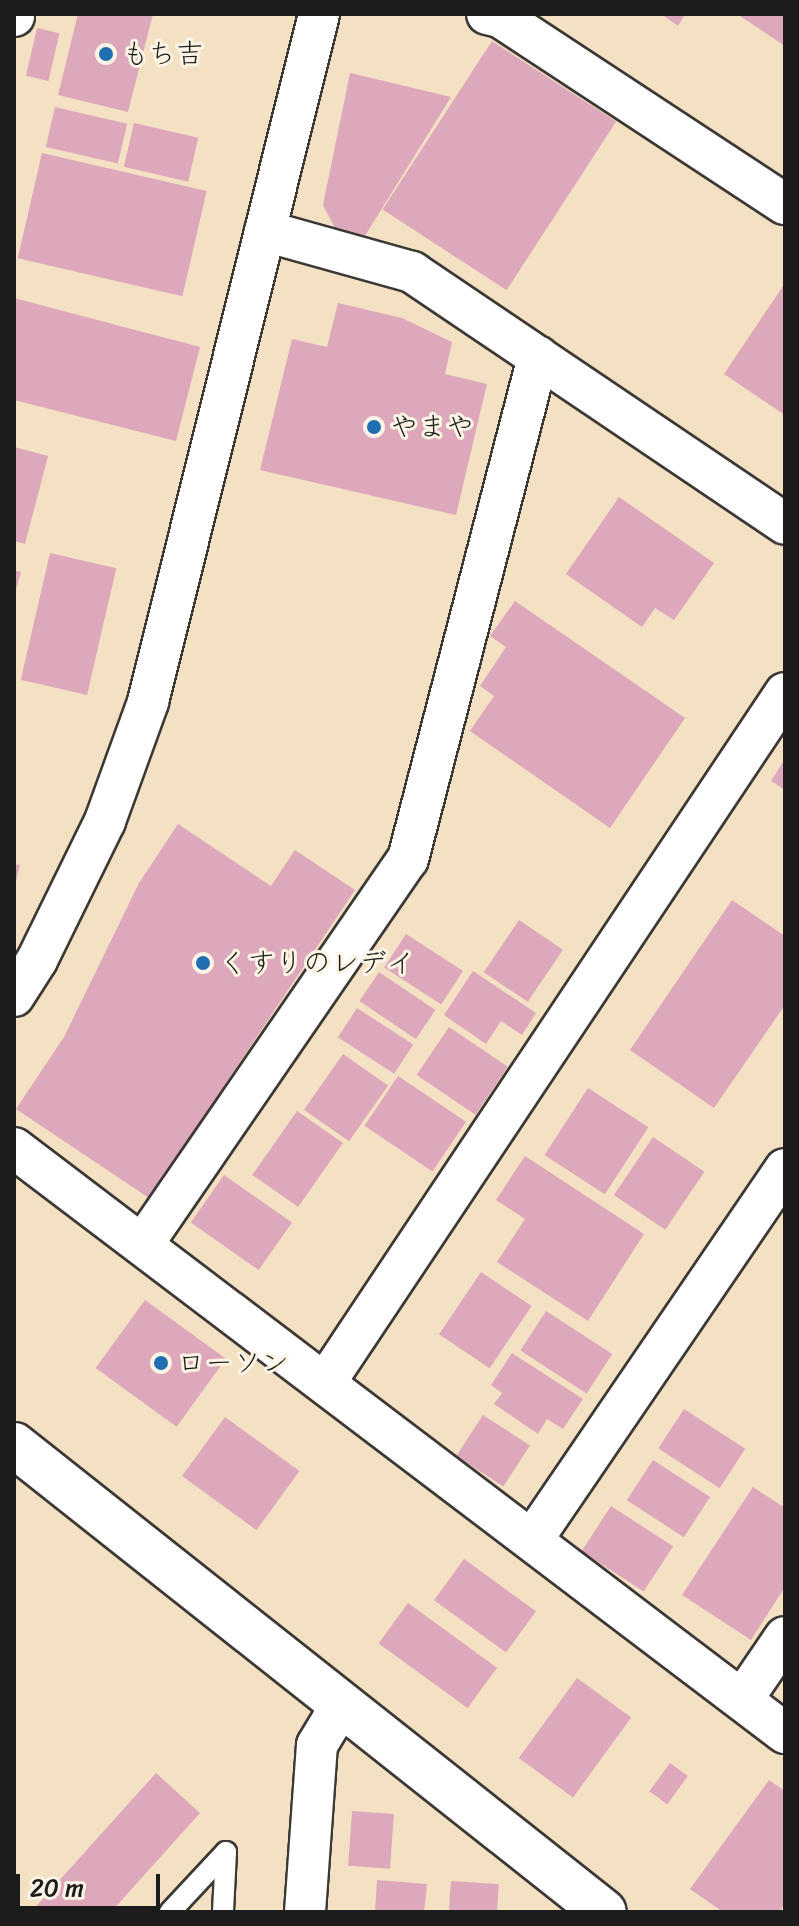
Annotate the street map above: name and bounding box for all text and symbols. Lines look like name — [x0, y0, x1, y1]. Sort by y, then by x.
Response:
place label: もち吉 — [122, 37, 206, 71]
marker: もち吉 — [97, 45, 115, 63]
place label: やまや — [390, 410, 474, 444]
marker: やまや — [365, 418, 383, 436]
place label: くすりのレデイ — [219, 946, 415, 980]
marker: くすりのレデイ — [194, 954, 212, 972]
place label: ローソン — [177, 1346, 289, 1380]
marker: ローソン — [152, 1354, 170, 1372]
scale bar — [20, 1858, 164, 1908]
text: 20 m — [30, 1867, 84, 1909]

